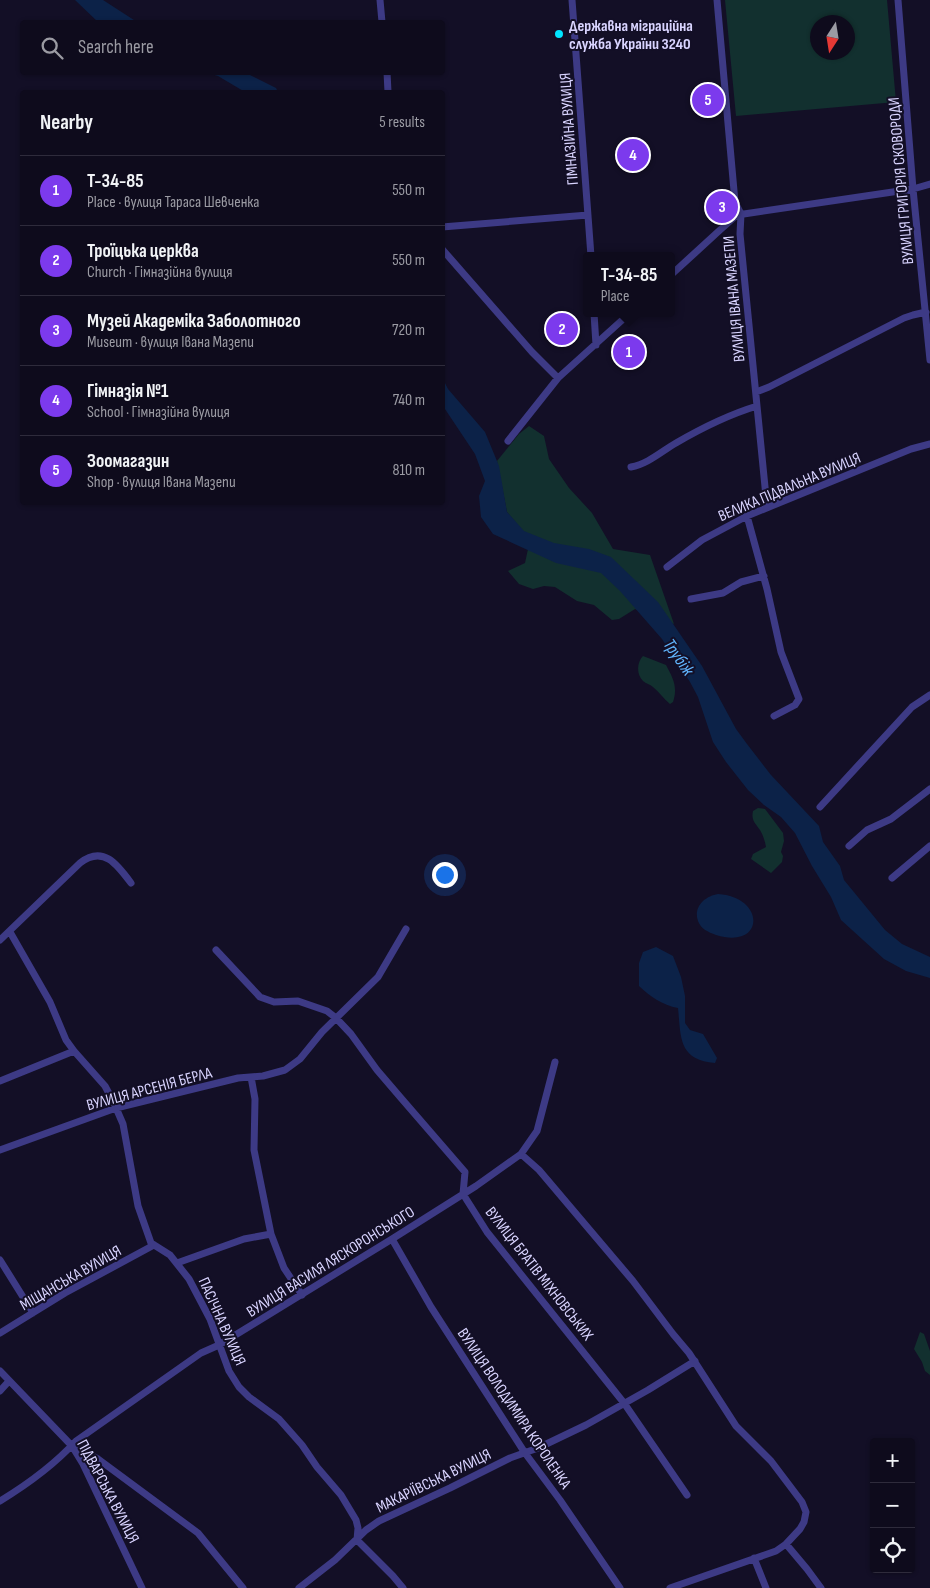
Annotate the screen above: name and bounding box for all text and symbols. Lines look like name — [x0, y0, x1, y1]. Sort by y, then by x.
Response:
north arrow — [810, 15, 855, 60]
place label: Державна міграційна служба України 3240 — [569, 17, 693, 54]
search box — [20, 20, 445, 75]
marker: Державна міграційна служба України 3240 — [553, 28, 565, 40]
icon: search — [38, 34, 66, 62]
text: Search here — [78, 36, 154, 59]
street label: ГІМНАЗІЙНА ВУЛИЦЯ — [556, 72, 583, 186]
pin: 5 — [692, 81, 724, 119]
street label: ВУЛИЦЯ ГРИГОРІЯ СКОВОРОДИ — [885, 96, 918, 265]
text: Nearby — [40, 110, 93, 135]
text: 5 results — [379, 113, 425, 132]
pin: 4 — [617, 136, 649, 174]
text: Т-34-85 — [87, 170, 144, 193]
text: 1 — [53, 181, 59, 200]
text: 550 m — [392, 181, 425, 200]
pin: 3 — [706, 188, 738, 226]
text: Place · вулиця Тараса Шевченка — [87, 193, 259, 212]
street label: ВУЛИЦЯ ІВАНА МАЗЕПИ — [720, 235, 749, 363]
text: Троїцька церква — [87, 240, 199, 263]
text: 2 — [52, 251, 60, 270]
text: 550 m — [392, 251, 425, 270]
popup — [583, 252, 675, 317]
text: Church · Гімназійна вулиця — [87, 263, 232, 282]
text: Т-34-85 — [601, 264, 657, 287]
text: Place — [601, 287, 629, 306]
text: Музей Академіка Заболотного — [87, 310, 301, 333]
pin: 2 — [546, 310, 578, 348]
text: 3 — [52, 321, 60, 340]
text: 720 m — [392, 321, 425, 340]
text: Museum · вулиця Івана Мазепи — [87, 333, 254, 352]
pin: 1 — [613, 333, 645, 371]
text: Гімназія №1 — [87, 380, 169, 403]
text: 4 — [52, 391, 60, 410]
text: 740 m — [393, 391, 425, 410]
text: School · Гімназійна вулиця — [87, 403, 230, 422]
street label: ВЕЛИКА ПІДВАЛЬНА ВУЛИЦЯ — [715, 449, 864, 526]
text: Зоомагазин — [87, 450, 169, 473]
text: 5 — [52, 461, 60, 480]
text: 810 m — [392, 461, 425, 480]
text: Shop · вулиця Івана Мазепи — [87, 473, 236, 492]
water label: Трубіж — [659, 635, 699, 680]
your location — [432, 862, 458, 888]
street label: ВУЛИЦЯ АРСЕНІЯ БЕРЛА — [85, 1064, 214, 1115]
street label: ВУЛИЦЯ ВАСИЛЯ ЛЯСКОРОНСЬКОГО — [243, 1203, 418, 1322]
street label: ВУЛИЦЯ БРАТІВ МІХНОВСЬКИХ — [481, 1203, 597, 1345]
street label: МІЩАНСЬКА ВУЛИЦЯ — [17, 1242, 125, 1315]
street label: ПАСІЧНА ВУЛИЦЯ — [194, 1275, 250, 1369]
street label: ВУЛИЦЯ ВОЛОДИМИРА КОРОЛЕНКА — [453, 1325, 575, 1493]
street label: ПІДВАРСЬКА ВУЛИЦЯ — [72, 1437, 143, 1547]
map controls — [870, 1438, 915, 1573]
button: + — [870, 1438, 915, 1483]
street label: МАКАРІЇВСЬКА ВУЛИЦЯ — [373, 1445, 494, 1517]
button: − — [870, 1483, 915, 1528]
button: locate — [870, 1528, 915, 1573]

